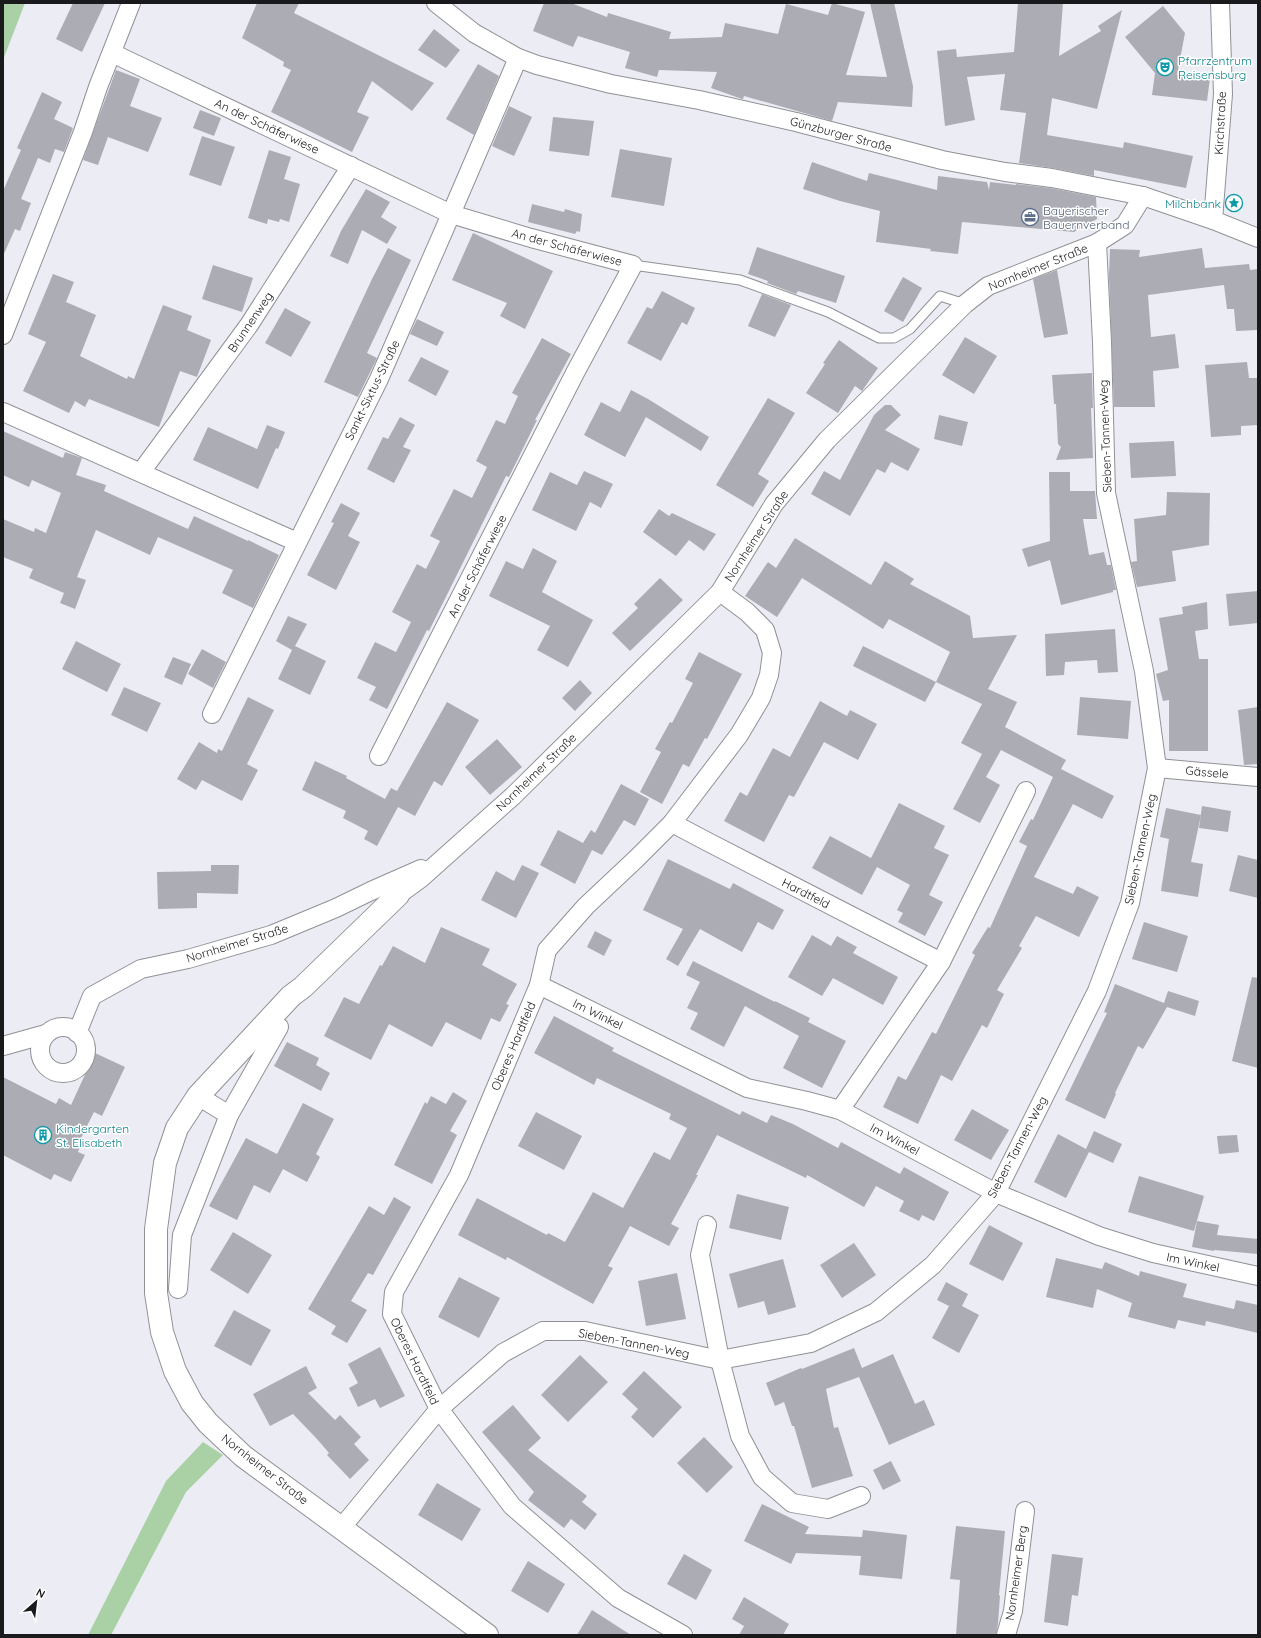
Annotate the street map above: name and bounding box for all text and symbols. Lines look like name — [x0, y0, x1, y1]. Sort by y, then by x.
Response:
place label: Pfarrzentrum Reisensburg — [1178, 53, 1252, 82]
theatre icon: Pfarrzentrum Reisensburg — [1155, 57, 1175, 77]
street label: Kirchstraße — [1211, 91, 1229, 155]
street label: An der Schäferwiese — [212, 95, 322, 157]
street label: Günzburger Straße — [788, 113, 894, 155]
place icon: Milchbank — [1224, 193, 1244, 213]
place label: Milchbank — [1165, 196, 1221, 211]
place label: Bayerischer Bauernverband — [1043, 203, 1130, 232]
office icon: Bayerischer Bauernverband — [1020, 207, 1040, 227]
street label: An der Schäferwiese — [510, 225, 624, 269]
street label: Nornheimer Straße — [986, 240, 1090, 294]
street label: Brunnenweg — [224, 289, 276, 355]
street label: Sankt-Sixtus-Straße — [341, 337, 403, 443]
street label: Sieben-Tannen-Weg — [1096, 379, 1114, 493]
street label: Nornheimer Straße — [721, 487, 791, 585]
street label: An der Schäferwiese — [445, 512, 510, 620]
street label: Nornheimer Straße — [493, 730, 579, 814]
street label: Gässele — [1185, 763, 1229, 781]
street label: Sieben-Tannen-Weg — [1121, 792, 1159, 906]
street label: Hardtfeld — [779, 875, 833, 911]
street label: Nornheimer Straße — [184, 920, 290, 966]
street label: Im Winkel — [570, 995, 626, 1033]
street label: Oberes Hardtfeld — [488, 999, 538, 1093]
street label: Sieben-Tannen-Weg — [984, 1094, 1050, 1200]
street label: Im Winkel — [868, 1120, 922, 1158]
place label: Kindergarten St. Elisabeth — [56, 1121, 129, 1150]
building icon: Kindergarten St. Elisabeth — [33, 1125, 53, 1145]
street label: Im Winkel — [1165, 1249, 1221, 1275]
street label: Oberes Hardtfeld — [387, 1315, 443, 1407]
street label: Sieben-Tannen-Weg — [577, 1325, 691, 1361]
street label: Nornheimer Straße — [219, 1430, 312, 1508]
street label: Nornheimer Berg — [1002, 1525, 1030, 1621]
north arrow — [16, 1582, 56, 1622]
text: N — [34, 1585, 48, 1601]

